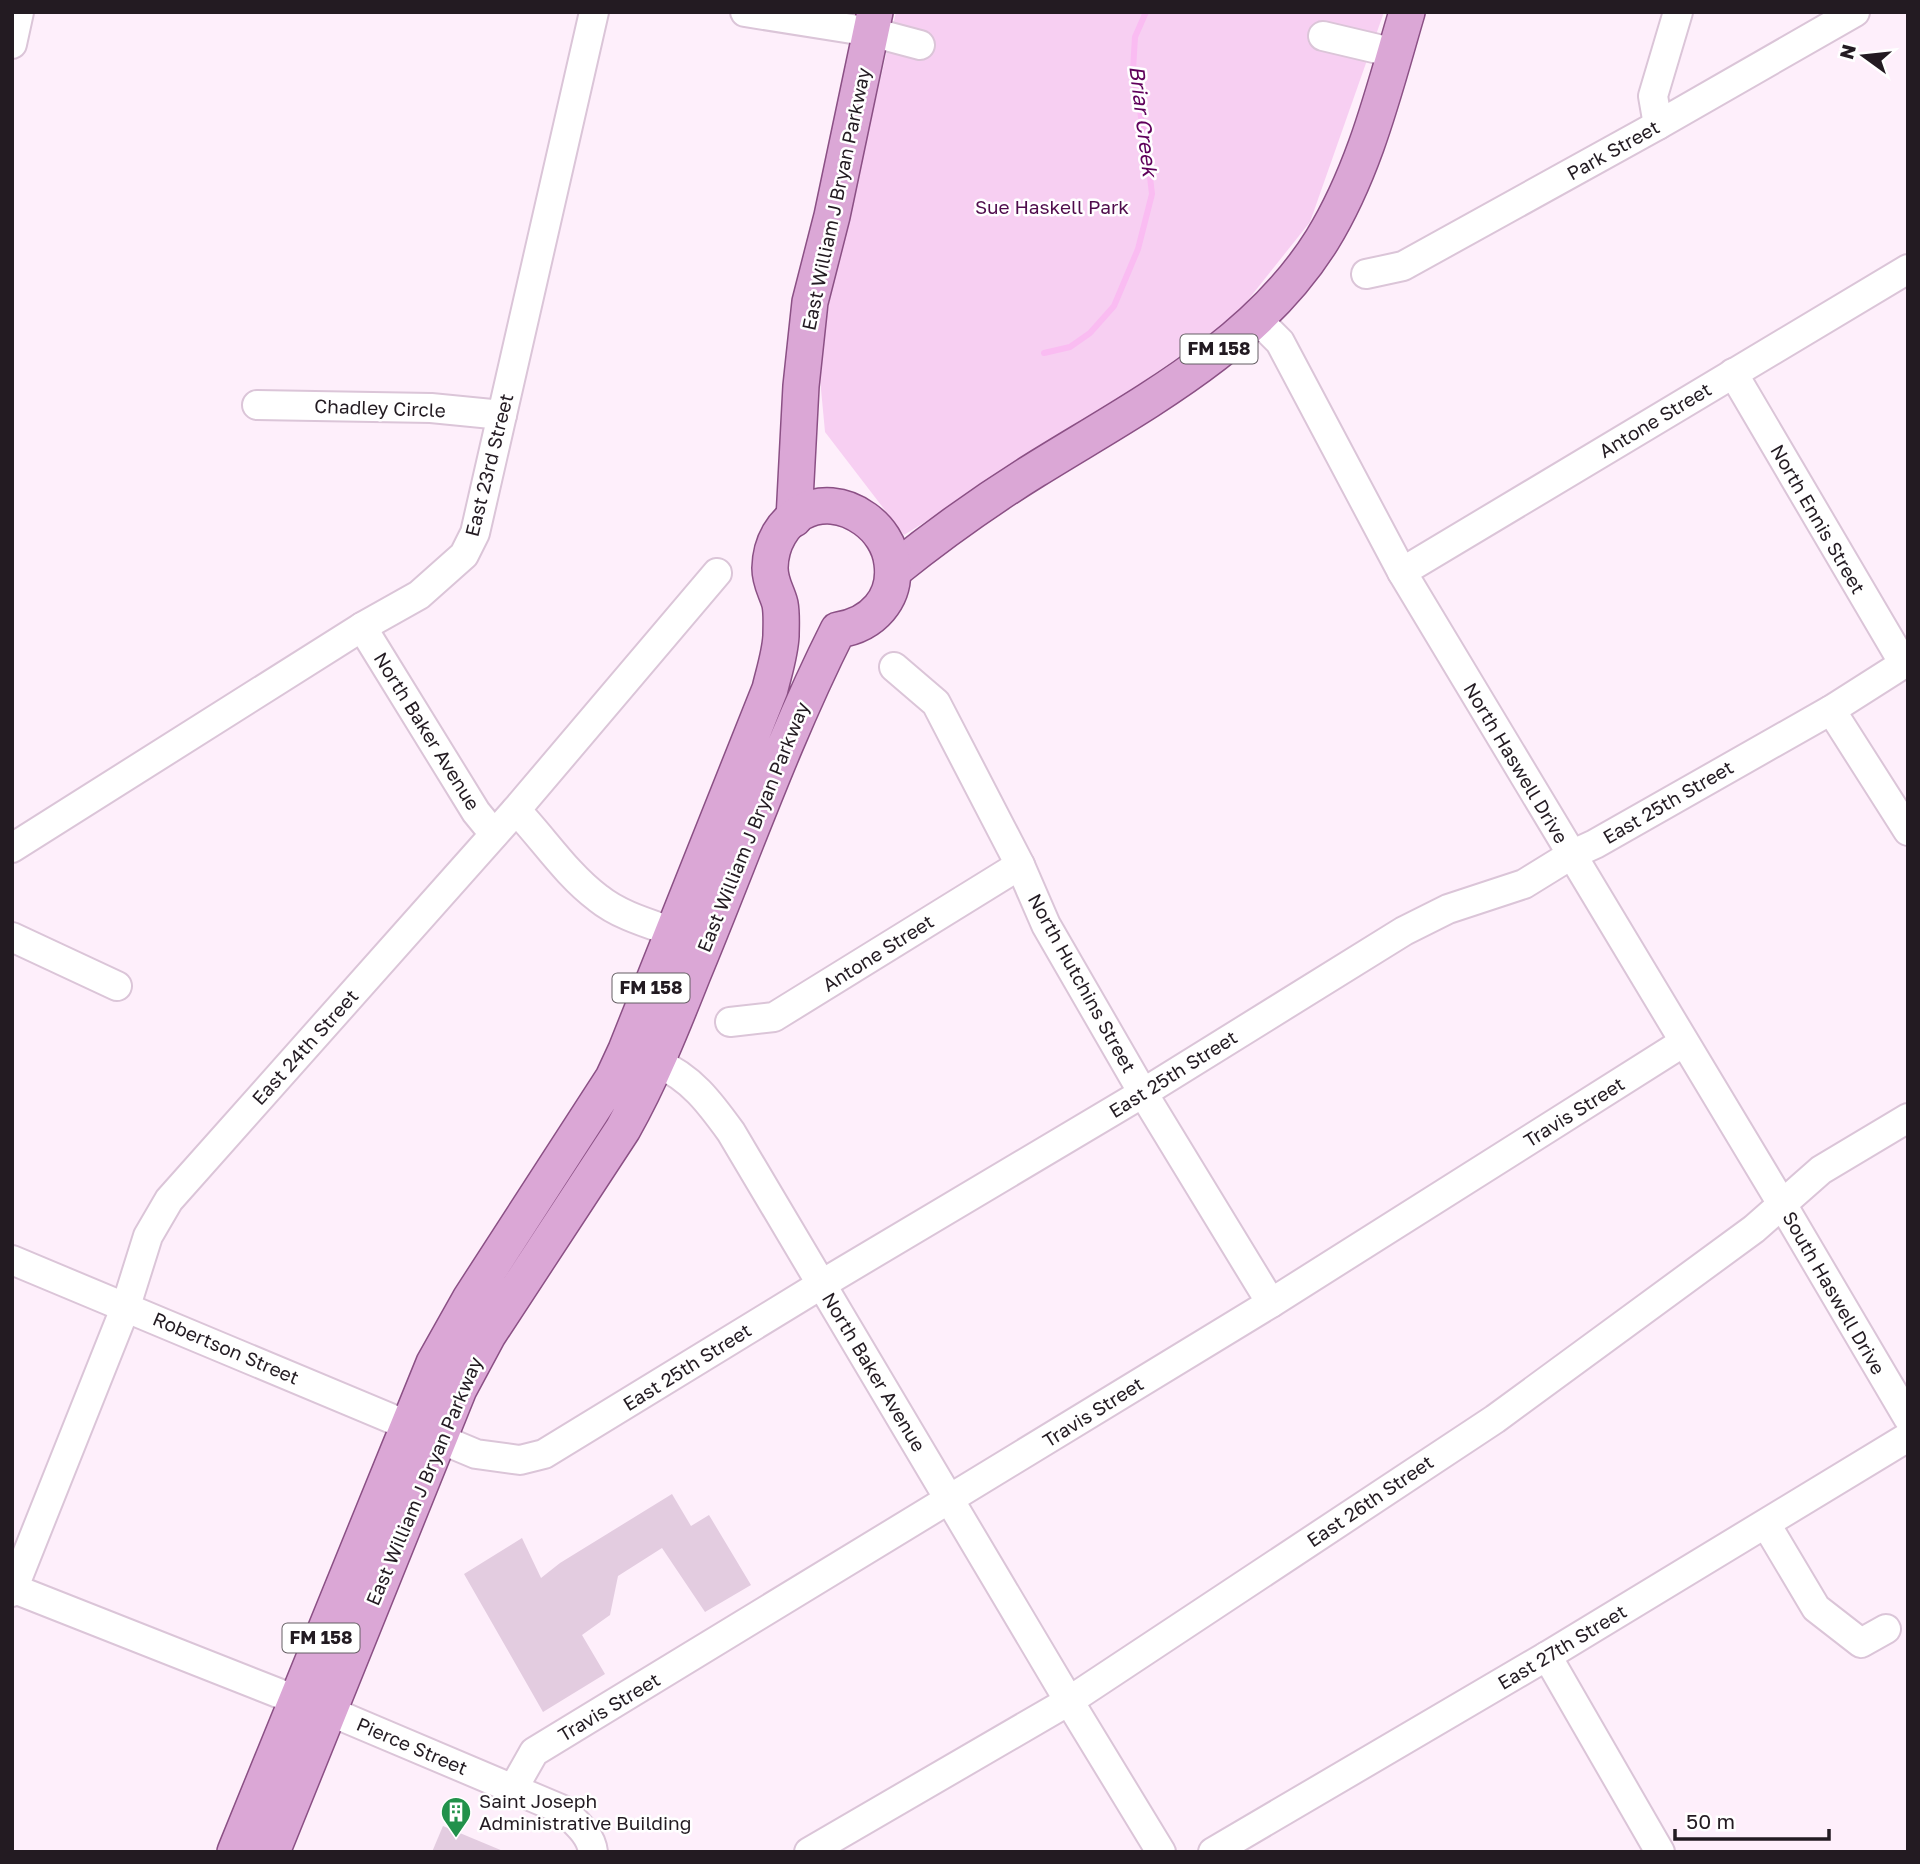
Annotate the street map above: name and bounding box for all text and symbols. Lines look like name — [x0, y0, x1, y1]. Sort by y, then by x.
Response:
north arrow — [1829, 21, 1899, 91]
text: N — [1834, 42, 1860, 61]
water label: Briar Creek — [1124, 64, 1164, 180]
street label: East William J Bryan Parkway — [796, 65, 875, 332]
street label: Park Street — [1563, 115, 1663, 184]
park label: Sue Haskell Park — [975, 195, 1129, 218]
road number: FM 158 — [1180, 334, 1258, 363]
street label: Antone Street — [1594, 377, 1715, 462]
street label: East 23rd Street — [460, 391, 517, 539]
street label: Chadley Circle — [314, 394, 446, 421]
street label: North Ennis Street — [1766, 440, 1871, 598]
street label: North Baker Avenue — [370, 648, 485, 814]
street label: North Haswell Drive — [1459, 678, 1573, 847]
street label: East William J Bryan Parkway — [692, 698, 814, 955]
street label: East 25th Street — [1598, 755, 1737, 848]
street label: North Hutchins Street — [1024, 889, 1141, 1076]
street label: Antone Street — [818, 909, 938, 996]
road number: FM 158 — [612, 973, 690, 1002]
street label: East 24th Street — [247, 984, 363, 1109]
street label: East 25th Street — [1104, 1025, 1241, 1122]
street label: Travis Street — [1519, 1072, 1628, 1152]
street label: South Haswell Drive — [1778, 1207, 1891, 1378]
street label: North Baker Avenue — [818, 1288, 931, 1456]
street label: Robertson Street — [150, 1306, 303, 1389]
street label: East 25th Street — [618, 1318, 755, 1415]
street label: East William J Bryan Parkway — [361, 1353, 487, 1609]
street label: Travis Street — [1038, 1372, 1147, 1452]
street label: East 26th Street — [1302, 1450, 1437, 1551]
street label: East 27th Street — [1493, 1599, 1630, 1694]
road number: FM 158 — [282, 1624, 360, 1652]
street label: Travis Street — [554, 1667, 664, 1746]
street label: Pierce Street — [353, 1712, 471, 1779]
place label: Saint Joseph Administrative Building — [479, 1789, 691, 1834]
building icon: Saint Joseph Administrative Building — [439, 1795, 473, 1839]
scale bar — [1675, 1798, 1829, 1842]
text: 50 m — [1686, 1808, 1735, 1834]

